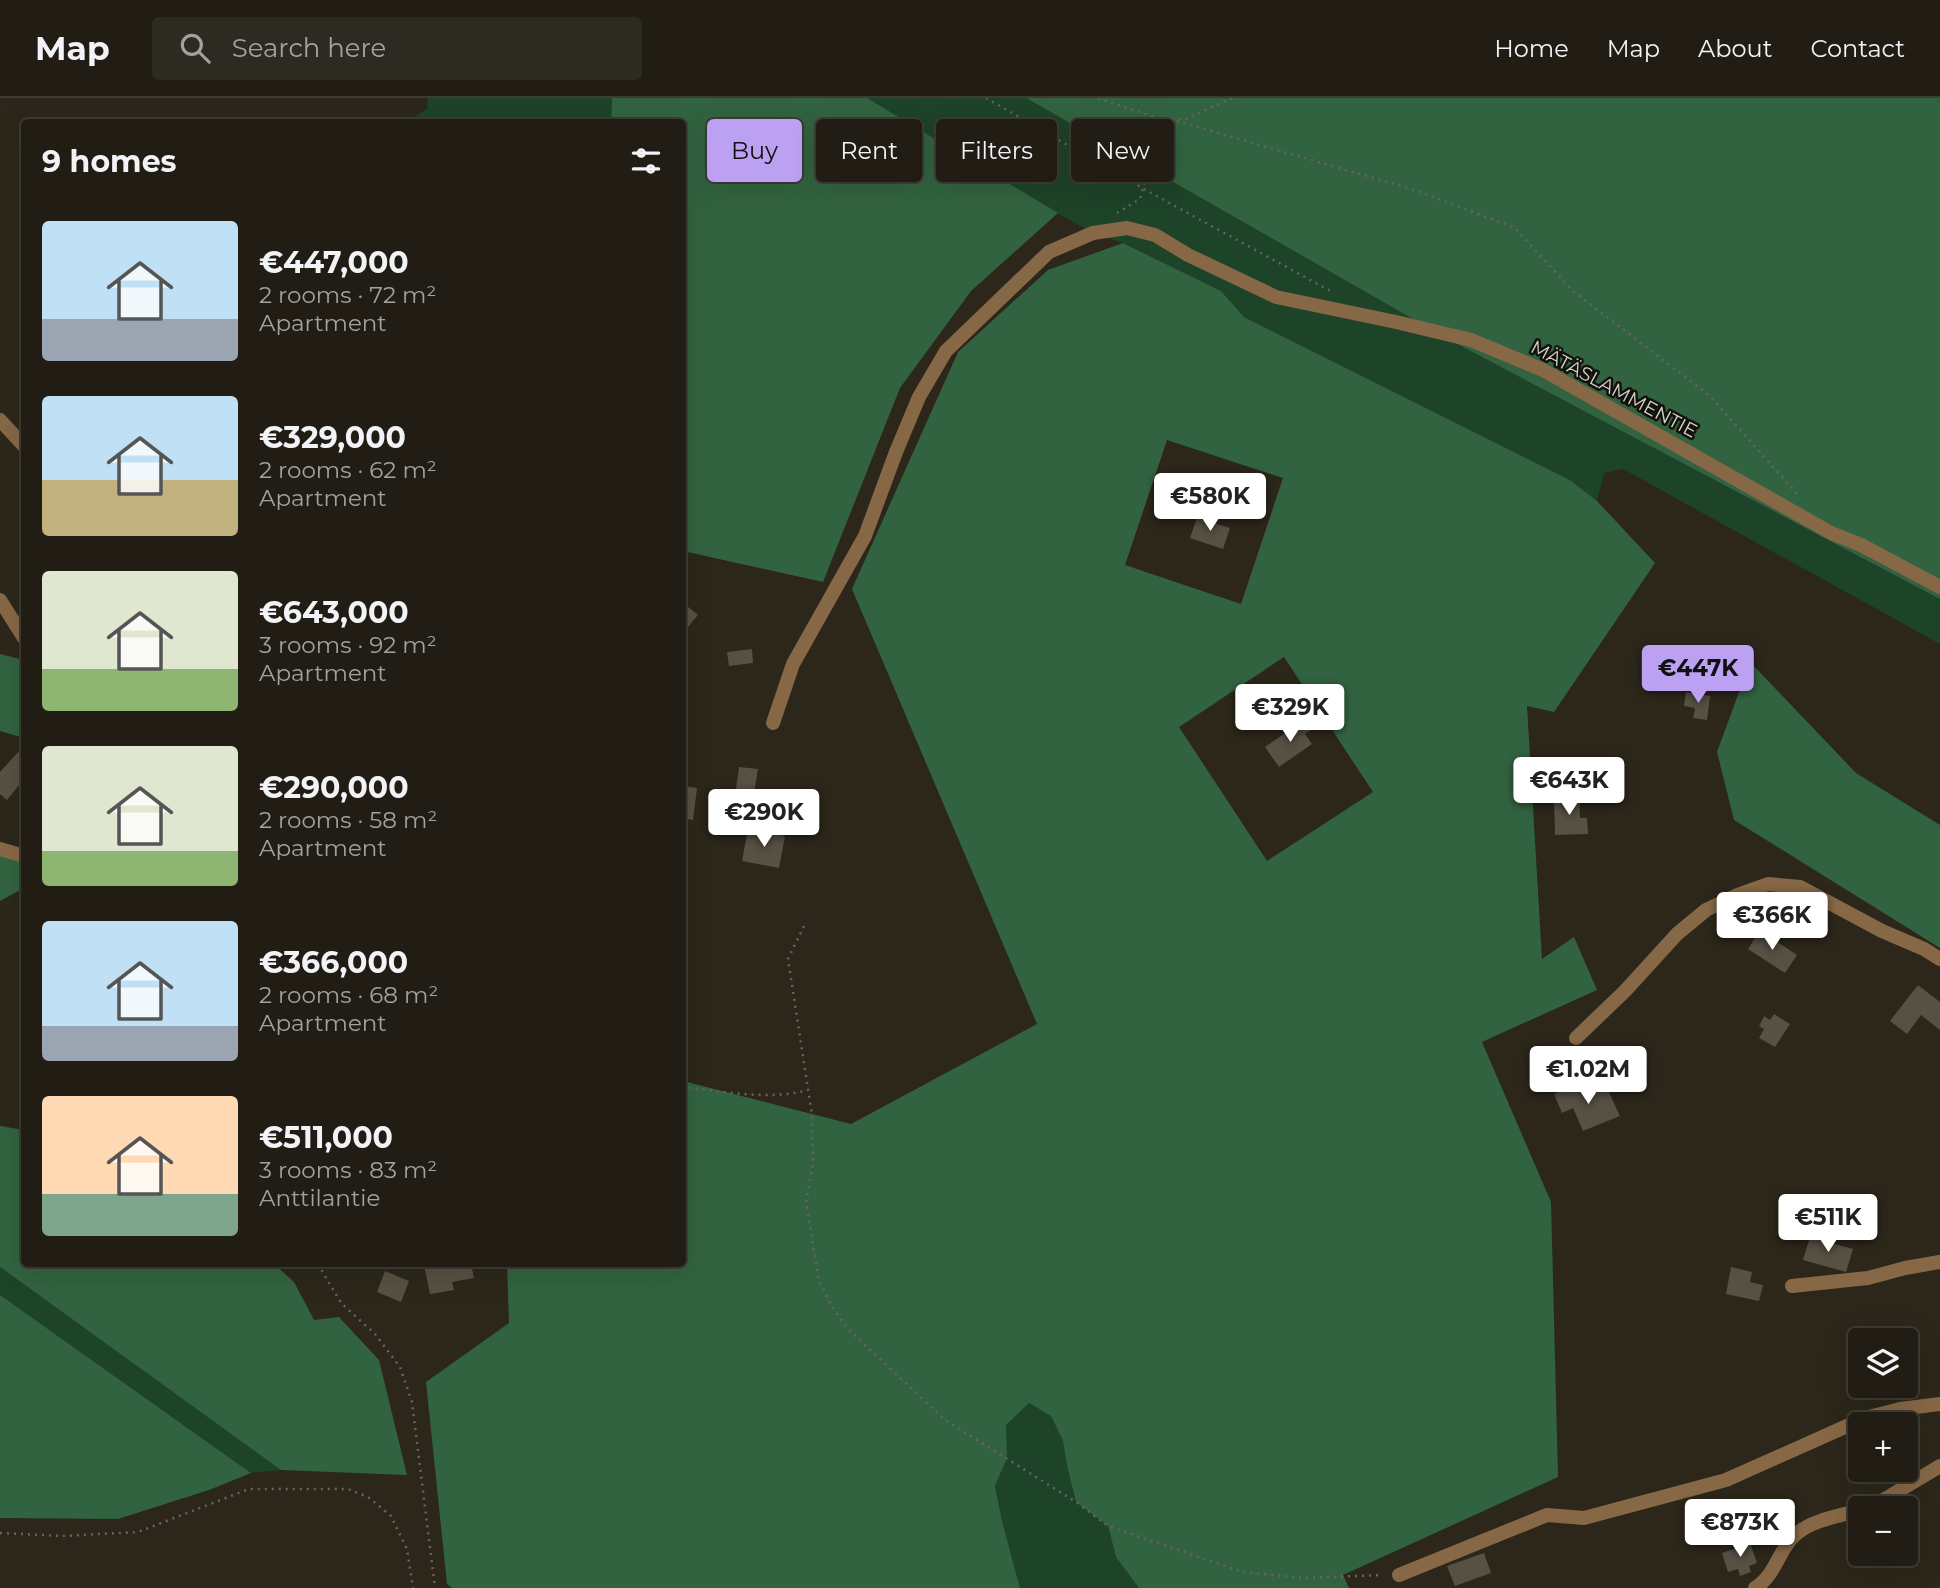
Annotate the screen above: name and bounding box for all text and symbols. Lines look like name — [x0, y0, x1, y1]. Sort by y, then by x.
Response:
search box — [152, 17, 642, 80]
text: Map — [35, 28, 110, 68]
icon: search — [176, 29, 214, 67]
text: Search here — [232, 32, 386, 64]
text: Home — [1494, 34, 1569, 63]
text: Map — [1607, 34, 1660, 63]
text: About — [1698, 34, 1772, 63]
text: Contact — [1810, 34, 1905, 63]
chip: Buy — [707, 119, 802, 182]
chip: Rent — [816, 119, 922, 182]
chip: Filters — [936, 119, 1057, 182]
chip: New — [1071, 119, 1174, 182]
icon: filters — [627, 142, 665, 180]
text: 9 homes — [42, 143, 177, 180]
text: €447,000 — [259, 244, 409, 281]
icon: home — [98, 249, 182, 333]
text: 2 rooms · 72 m² — [259, 281, 436, 309]
text: Apartment — [259, 309, 387, 337]
street label: MÄTÄSLAMMENTIE — [1527, 335, 1701, 443]
text: €329,000 — [259, 419, 406, 456]
icon: home — [98, 424, 182, 508]
text: 2 rooms · 62 m² — [259, 456, 437, 484]
pin: €580K — [1161, 474, 1259, 533]
text: €580K — [1170, 482, 1250, 510]
text: Apartment — [259, 484, 387, 512]
text: €643,000 — [259, 594, 409, 631]
icon: home — [98, 599, 182, 683]
text: 3 rooms · 92 m² — [259, 631, 437, 659]
pin: €447K — [1649, 646, 1747, 705]
text: €447K — [1658, 654, 1738, 682]
text: Apartment — [259, 659, 387, 687]
pin: €329K — [1241, 684, 1339, 744]
text: €329K — [1251, 693, 1329, 721]
pin: €643K — [1520, 758, 1618, 817]
text: €643K — [1529, 766, 1609, 794]
text: €290,000 — [259, 769, 409, 806]
icon: home — [98, 774, 182, 858]
pin: €290K — [715, 790, 813, 849]
text: €290K — [724, 798, 804, 826]
text: 2 rooms · 58 m² — [259, 806, 437, 834]
text: Apartment — [259, 834, 387, 862]
pin: €366K — [1723, 892, 1821, 952]
text: €366K — [1733, 901, 1811, 929]
text: €366,000 — [259, 944, 408, 981]
icon: home — [98, 949, 182, 1033]
text: 2 rooms · 68 m² — [259, 981, 438, 1009]
text: Apartment — [259, 1009, 387, 1037]
pin: €1.02M — [1531, 1046, 1645, 1106]
text: €1.02M — [1546, 1055, 1630, 1083]
text: €511,000 — [259, 1119, 393, 1156]
icon: home — [98, 1124, 182, 1208]
text: 3 rooms · 83 m² — [259, 1156, 437, 1184]
text: Anttilantie — [259, 1184, 380, 1212]
pin: €511K — [1779, 1194, 1877, 1254]
text: €511K — [1794, 1203, 1862, 1231]
map controls — [1848, 1328, 1918, 1566]
button: layers — [1848, 1328, 1918, 1398]
button: + — [1848, 1412, 1918, 1482]
button: − — [1848, 1496, 1918, 1566]
pin: €873K — [1691, 1500, 1789, 1559]
text: €873K — [1701, 1508, 1779, 1536]

